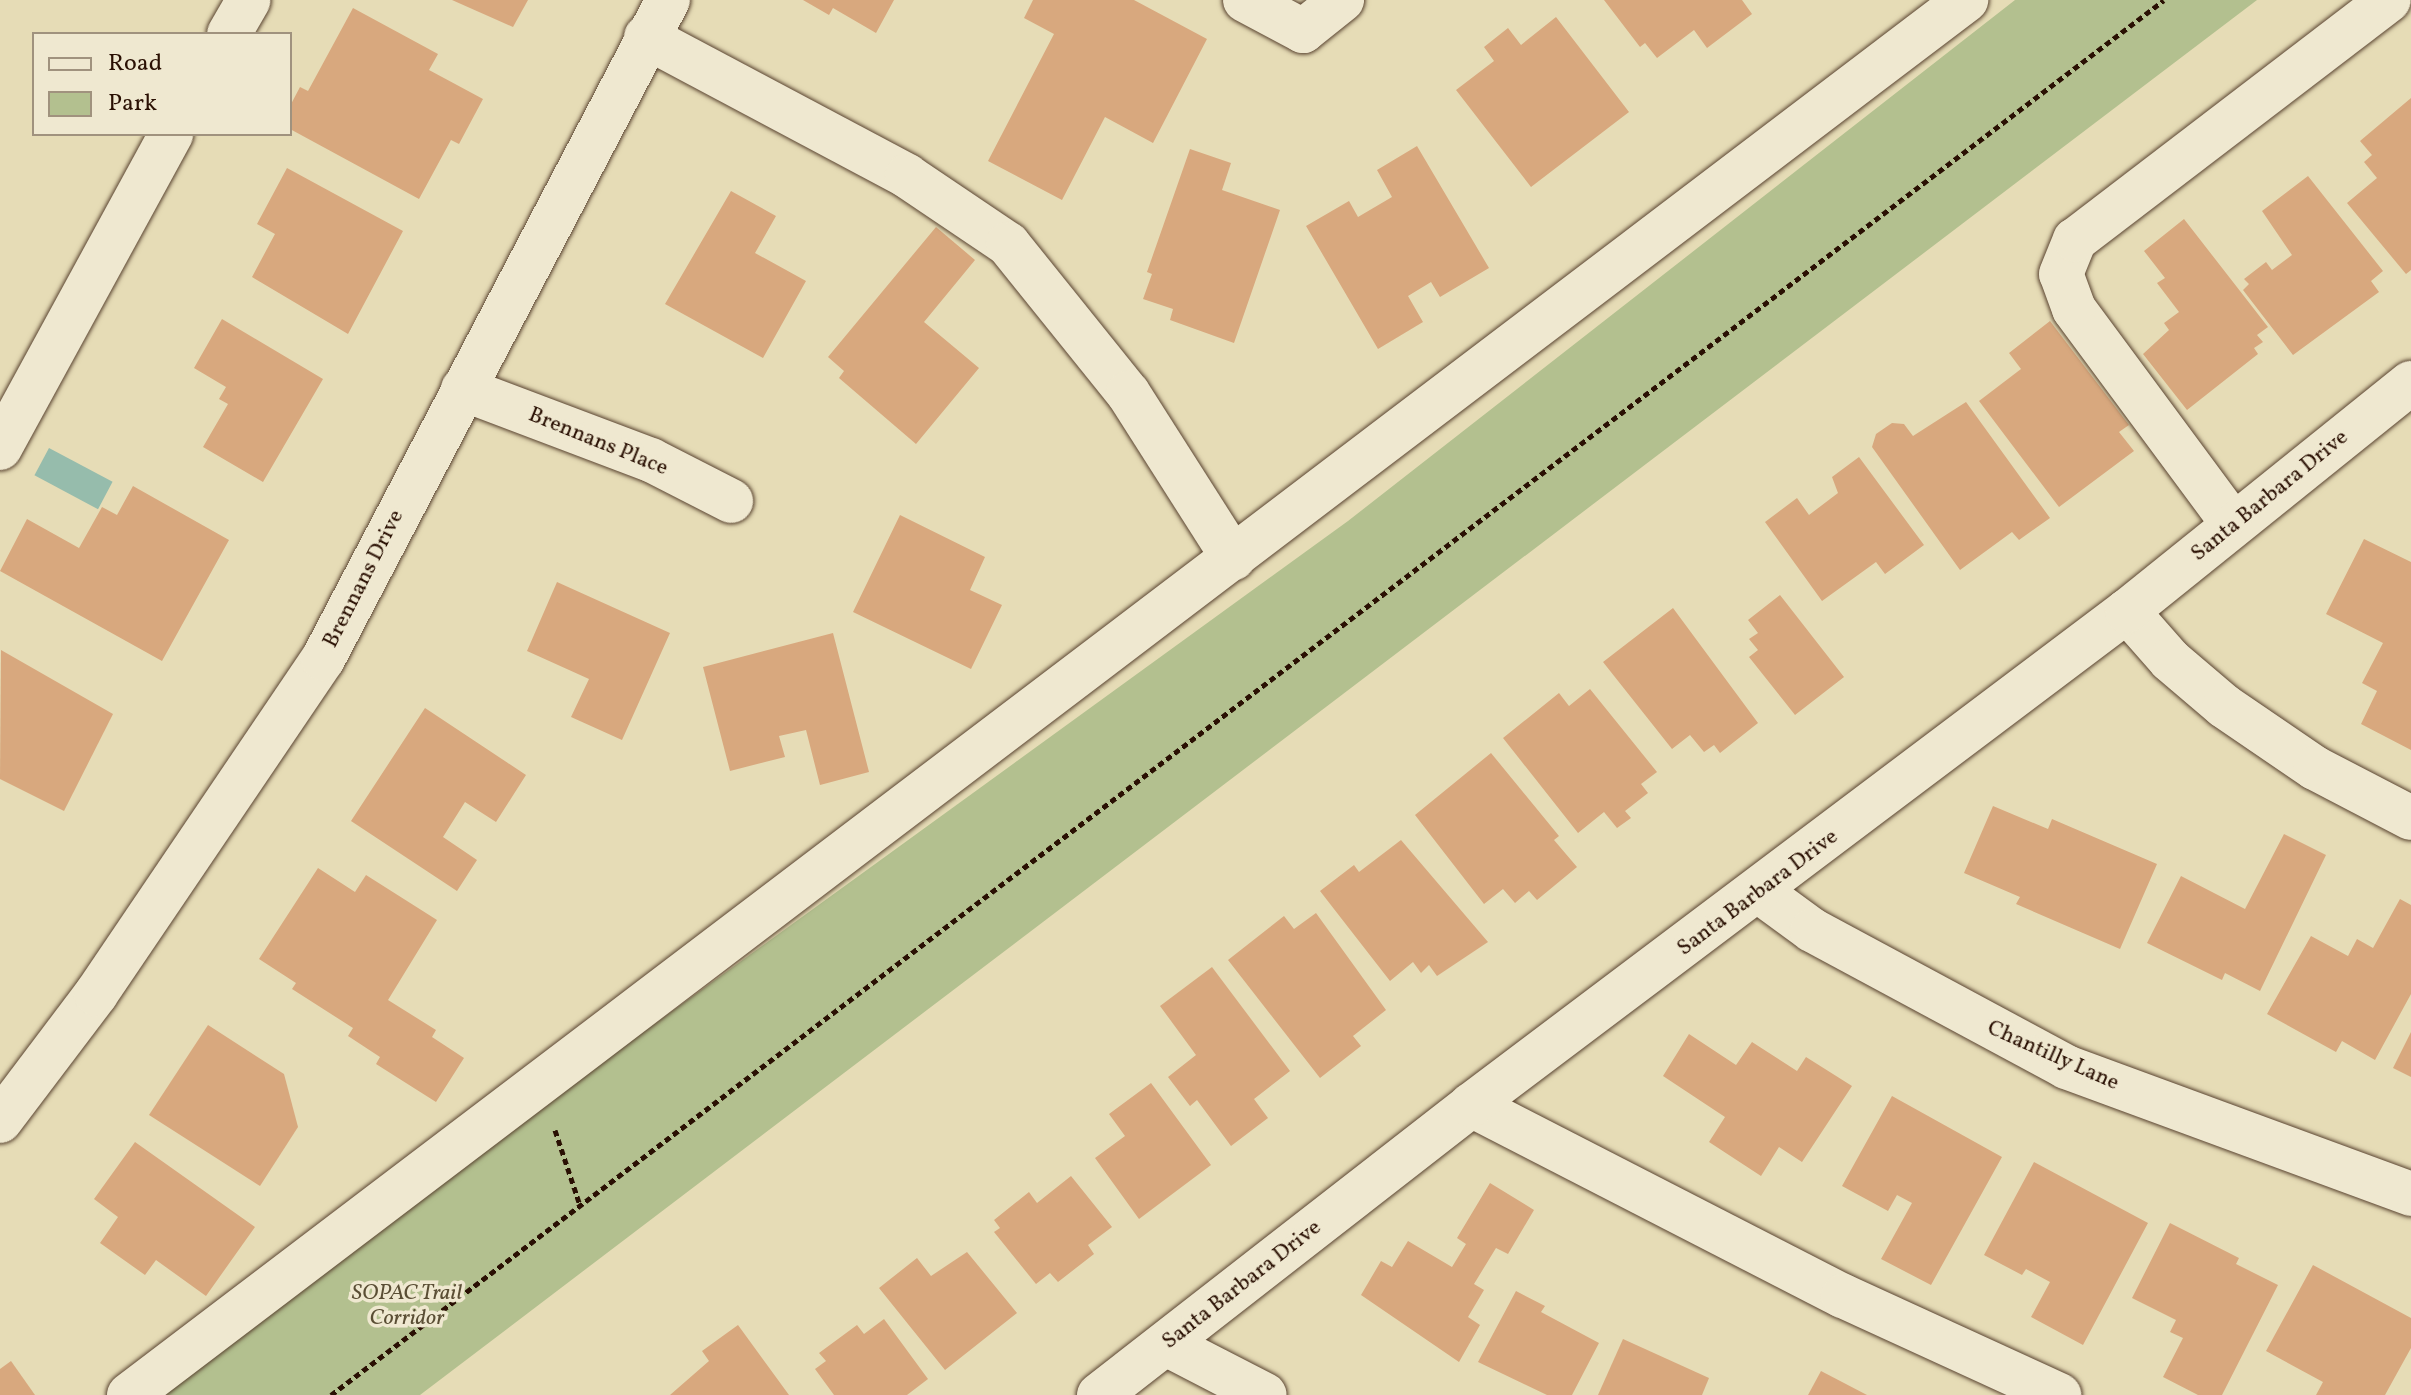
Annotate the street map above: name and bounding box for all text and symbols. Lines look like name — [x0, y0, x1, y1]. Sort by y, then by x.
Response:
legend — [32, 32, 292, 136]
text: Road — [108, 47, 162, 81]
text: Park — [108, 87, 157, 121]
street label: Brennans Place — [524, 402, 672, 482]
street label: Santa Barbara Drive — [2186, 425, 2354, 567]
street label: Brennans Drive — [318, 506, 410, 652]
street label: Santa Barbara Drive — [1672, 824, 1844, 962]
street label: Chantilly Lane — [1983, 1015, 2123, 1097]
street label: Santa Barbara Drive — [1157, 1215, 1327, 1355]
park label: SOPAC Trail Corridor — [352, 1280, 462, 1332]

